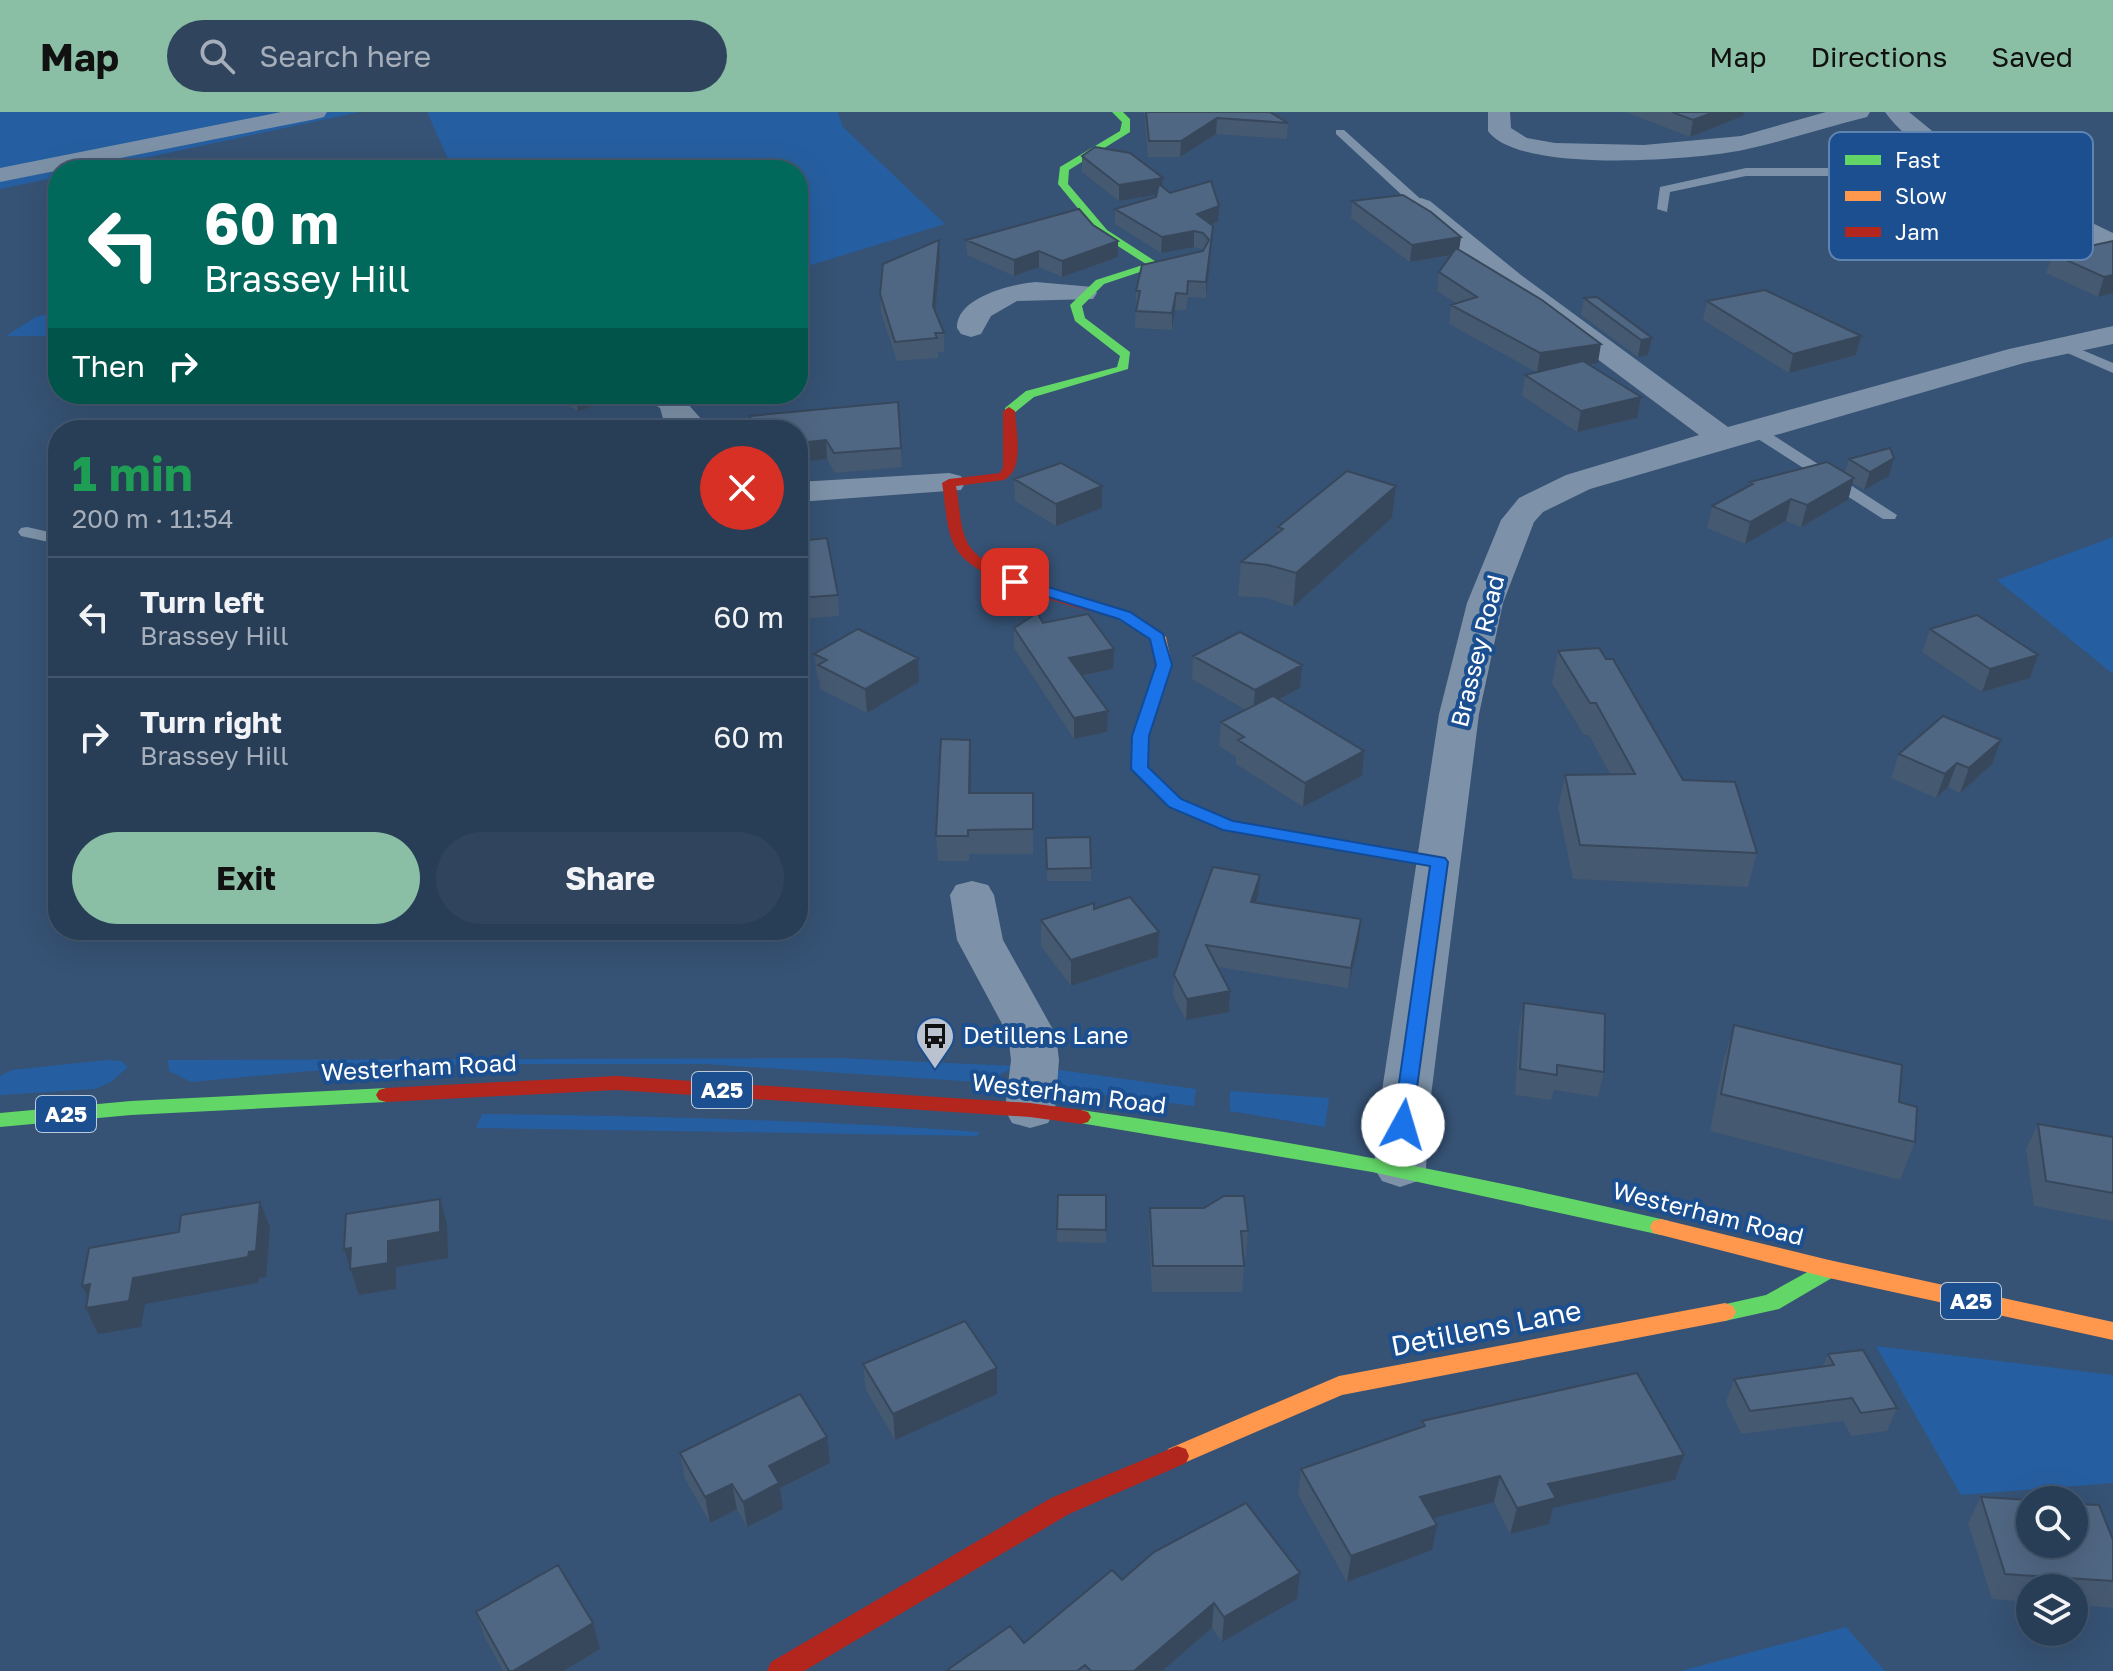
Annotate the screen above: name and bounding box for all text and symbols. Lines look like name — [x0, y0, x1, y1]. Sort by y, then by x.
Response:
search box — [167, 20, 727, 92]
text: Map — [40, 34, 119, 79]
icon: search — [195, 34, 239, 78]
text: Search here — [259, 38, 431, 74]
text: Map — [1709, 40, 1766, 73]
text: Directions — [1810, 40, 1947, 73]
text: Saved — [1991, 40, 2073, 73]
legend — [1829, 132, 2093, 260]
text: Fast — [1895, 146, 1941, 173]
text: Slow — [1895, 182, 1947, 209]
text: 60 m — [204, 189, 339, 256]
icon: left — [72, 192, 176, 296]
text: Jam — [1895, 218, 1939, 245]
text: Brassey Hill — [204, 257, 410, 300]
icon: right — [161, 344, 205, 388]
text: Then — [72, 348, 145, 384]
text: 1 min — [72, 444, 193, 502]
button: close — [700, 446, 784, 530]
text: 200 m · 11:54 — [72, 503, 234, 534]
pin — [981, 548, 1049, 616]
icon: arrive — [993, 560, 1037, 604]
street label: Brassey Road — [1444, 571, 1509, 730]
text: Turn left — [140, 584, 265, 620]
icon: left — [72, 595, 116, 639]
text: 60 m — [713, 599, 784, 635]
text: Brassey Hill — [140, 620, 289, 651]
text: Turn right — [140, 704, 282, 740]
icon: right — [72, 715, 116, 759]
text: 60 m — [713, 719, 784, 755]
text: Brassey Hill — [140, 740, 289, 771]
button: Exit — [72, 832, 420, 924]
button: Share — [436, 832, 784, 924]
bus stop icon: Detillens Lane — [914, 1015, 956, 1070]
place label: Detillens Lane — [963, 1020, 1128, 1049]
street label: Westerham Road — [320, 1047, 518, 1086]
street label: Westerham Road — [970, 1066, 1168, 1119]
road number: A25 — [692, 1072, 752, 1108]
position arrow — [1361, 1083, 1445, 1167]
road number: A25 — [36, 1096, 96, 1132]
street label: Westerham Road — [1610, 1175, 1807, 1250]
road number: A25 — [1941, 1283, 2001, 1319]
street label: Detillens Lane — [1388, 1293, 1584, 1362]
map controls — [2016, 1486, 2088, 1646]
button: search — [2016, 1486, 2088, 1558]
button: layers — [2016, 1574, 2088, 1646]

